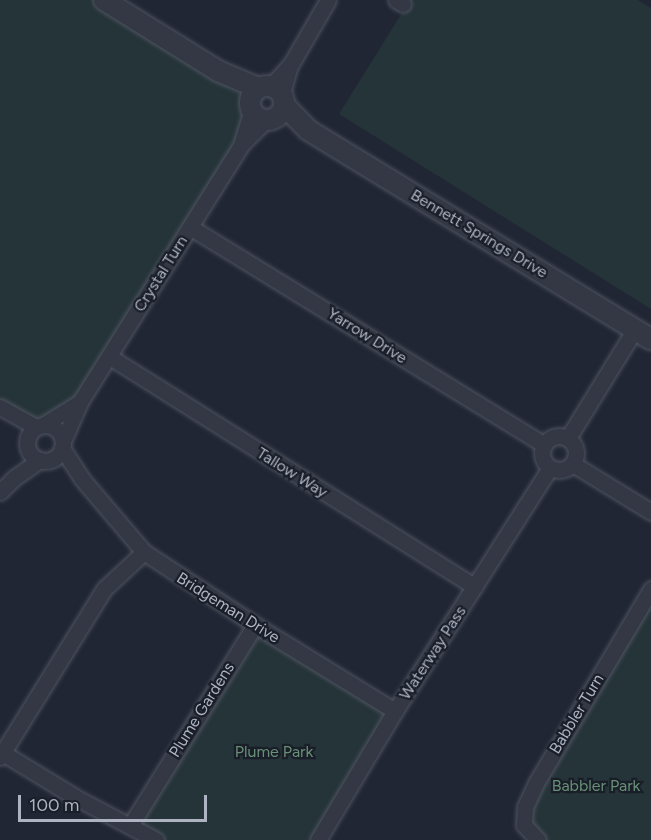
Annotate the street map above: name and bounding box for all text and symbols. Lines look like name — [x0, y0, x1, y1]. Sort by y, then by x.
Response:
street label: Bennett Springs Drive — [407, 186, 551, 282]
street label: Crystal Turn — [130, 233, 192, 315]
street label: Yarrow Drive — [324, 304, 410, 368]
street label: Tallow Way — [253, 444, 331, 502]
street label: Bridgeman Drive — [173, 569, 283, 647]
street label: Waterway Pass — [396, 603, 470, 703]
street label: Plume Gardens — [165, 659, 239, 761]
street label: Babbler Turn — [546, 671, 608, 757]
park label: Plume Park — [235, 742, 313, 762]
park label: Babbler Park — [552, 776, 640, 796]
scale bar — [21, 783, 210, 821]
text: 100 m — [29, 794, 79, 816]

